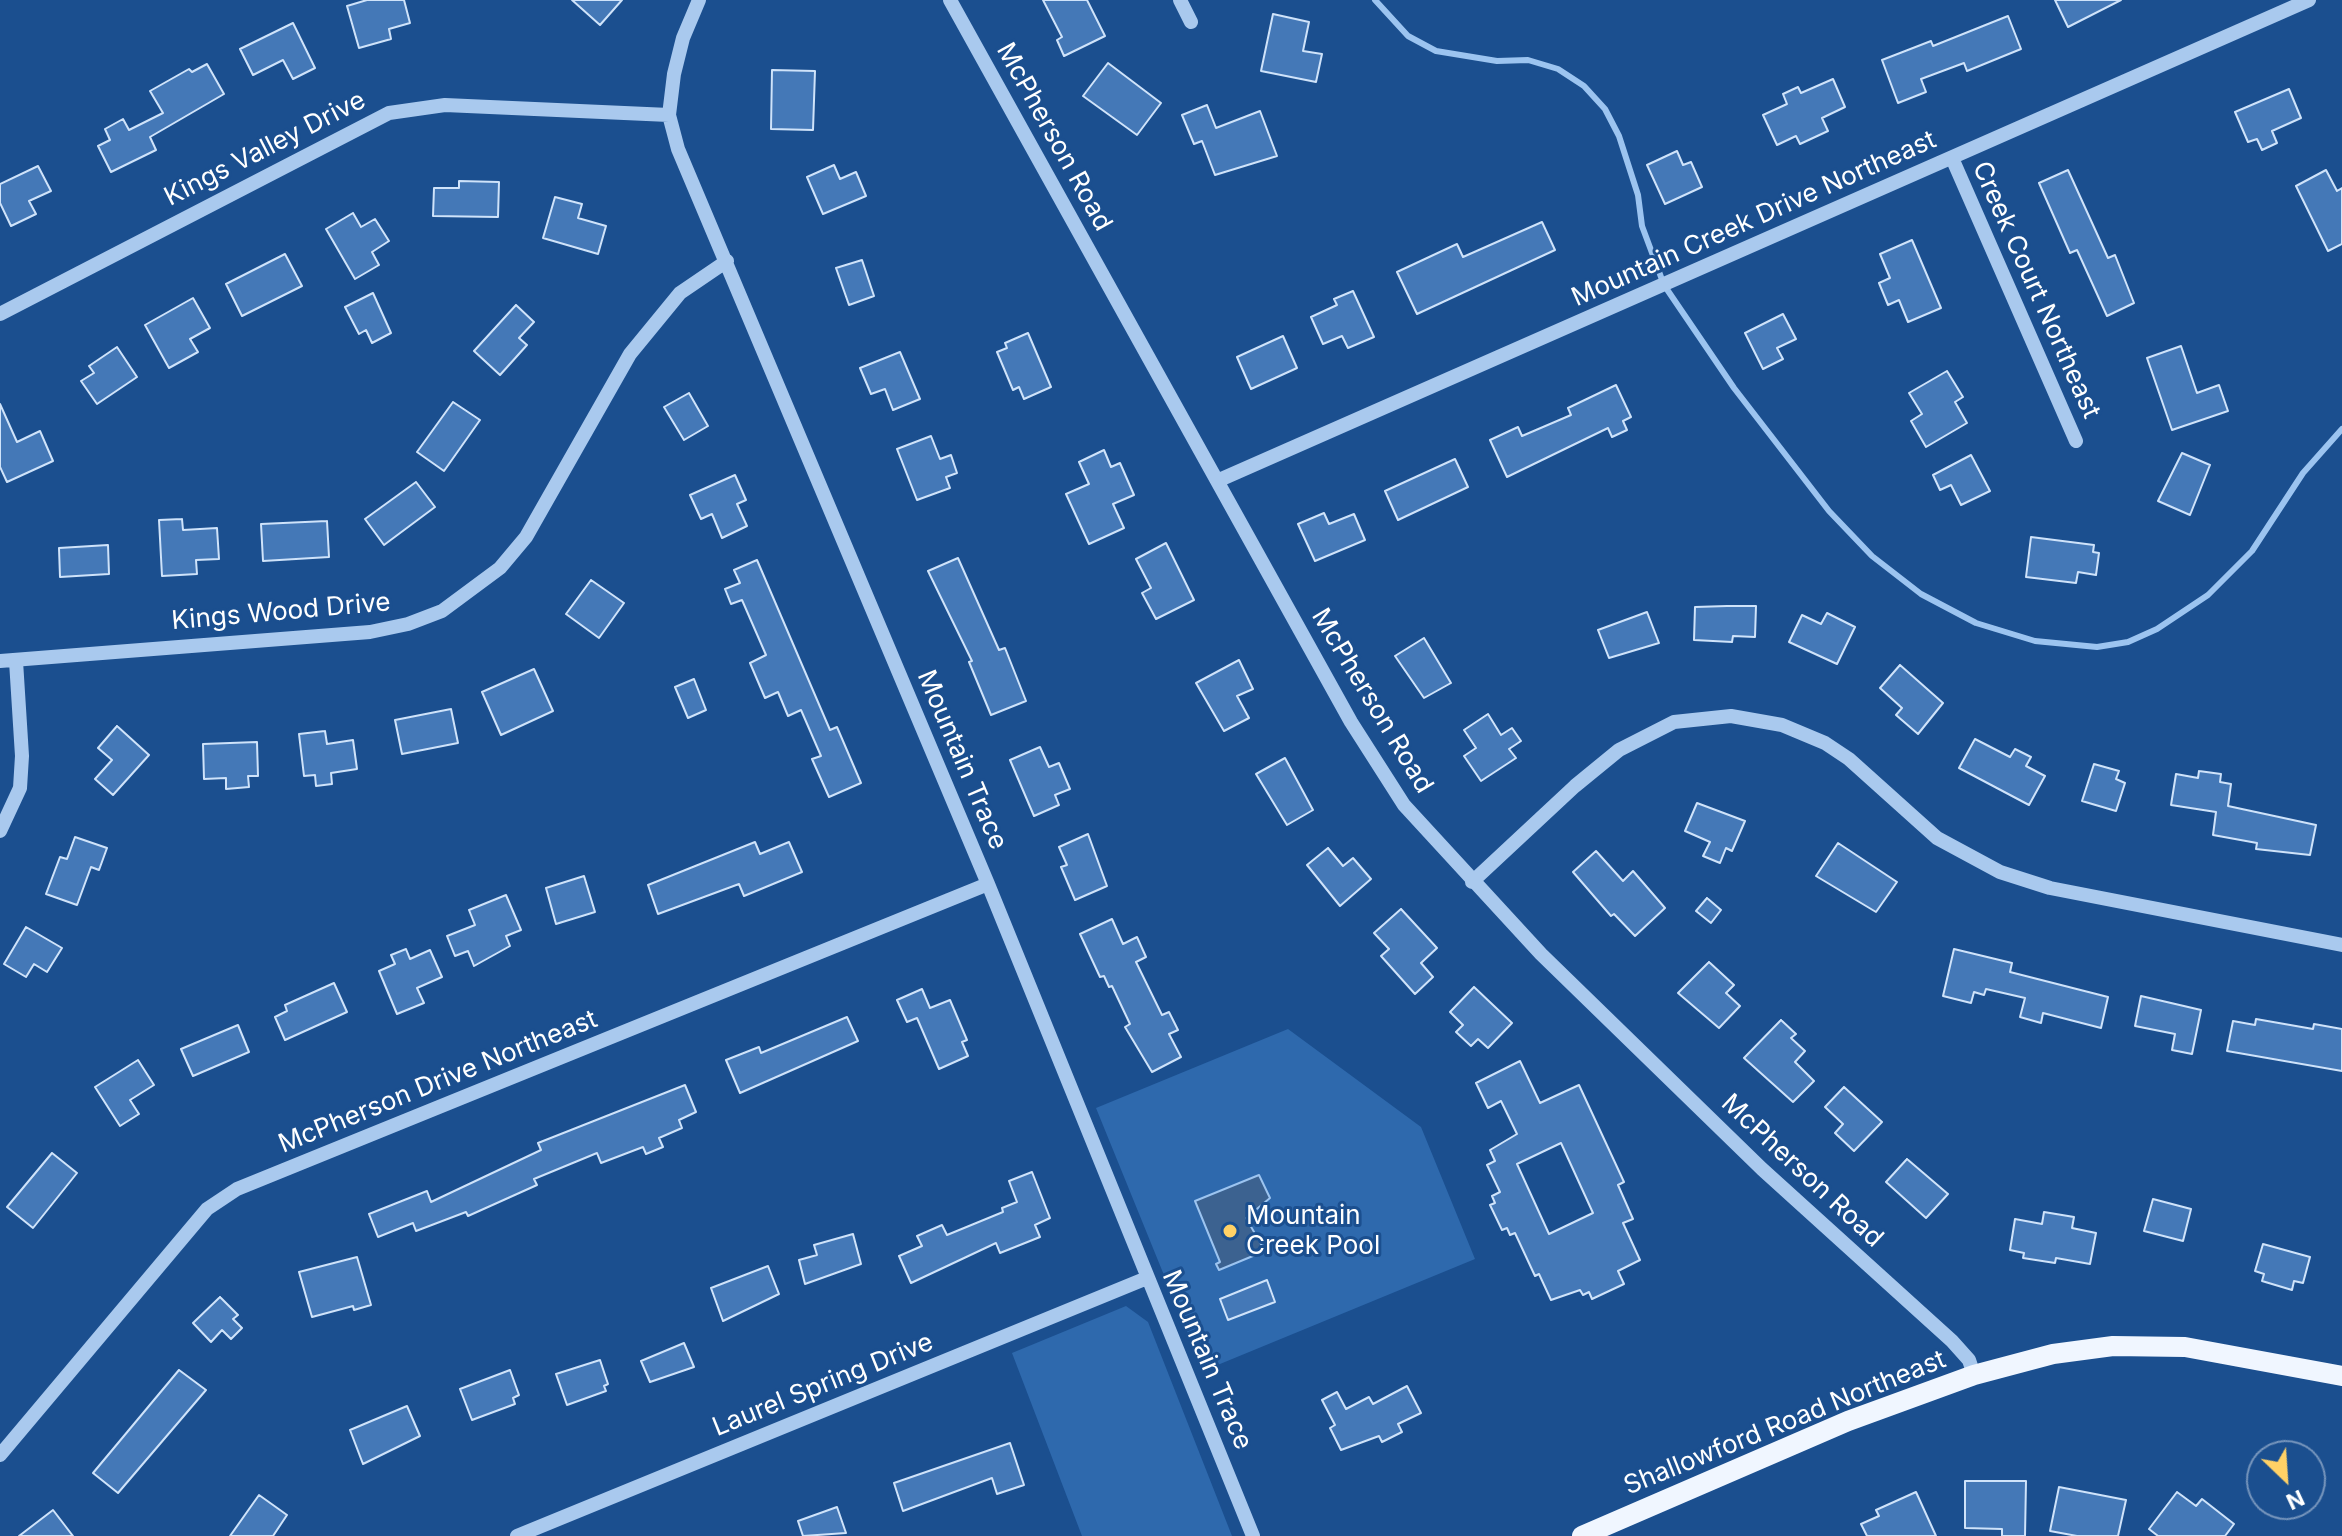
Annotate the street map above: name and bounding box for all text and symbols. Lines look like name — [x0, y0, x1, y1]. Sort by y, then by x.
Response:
street label: McPherson Road — [989, 38, 1119, 236]
street label: Kings Valley Drive — [159, 85, 371, 213]
street label: Mountain Creek Drive Northeast — [1567, 124, 1941, 314]
street label: Creek Court Northeast — [1965, 157, 2107, 423]
street label: Kings Wood Drive — [170, 587, 392, 637]
street label: McPherson Road — [1305, 603, 1439, 799]
street label: Mountain Trace — [910, 666, 1014, 854]
street label: McPherson Drive Northeast — [274, 1004, 602, 1160]
street label: McPherson Road — [1715, 1088, 1889, 1254]
place label: Mountain Creek Pool — [1246, 1200, 1380, 1262]
marker: Mountain Creek Pool — [1221, 1222, 1239, 1240]
street label: Mountain Trace — [1155, 1266, 1259, 1454]
street label: Laurel Spring Drive — [708, 1327, 938, 1443]
street label: Shallowford Road Northeast — [1620, 1344, 1950, 1502]
north arrow — [2246, 1440, 2326, 1520]
text: N — [2282, 1485, 2308, 1515]

